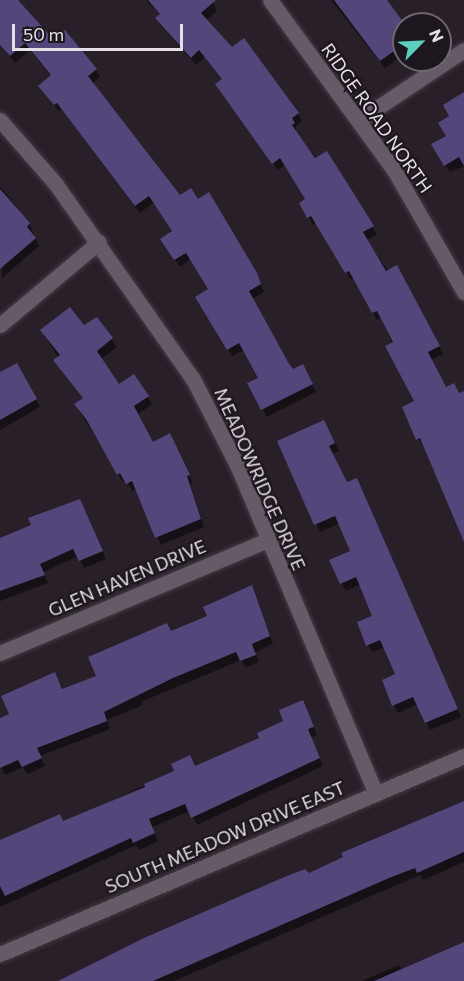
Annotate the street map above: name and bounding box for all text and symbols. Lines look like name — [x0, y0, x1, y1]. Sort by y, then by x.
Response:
scale bar — [15, 12, 186, 50]
north arrow — [392, 12, 452, 72]
text: 50 m — [23, 23, 64, 45]
text: N — [426, 26, 448, 45]
street label: RIDGE ROAD NORTH — [317, 39, 437, 197]
street label: MEADOWRIDGE DRIVE — [210, 384, 310, 574]
street label: GLEN HAVEN DRIVE — [45, 535, 209, 621]
street label: SOUTH MEADOW DRIVE EAST — [102, 777, 348, 897]

